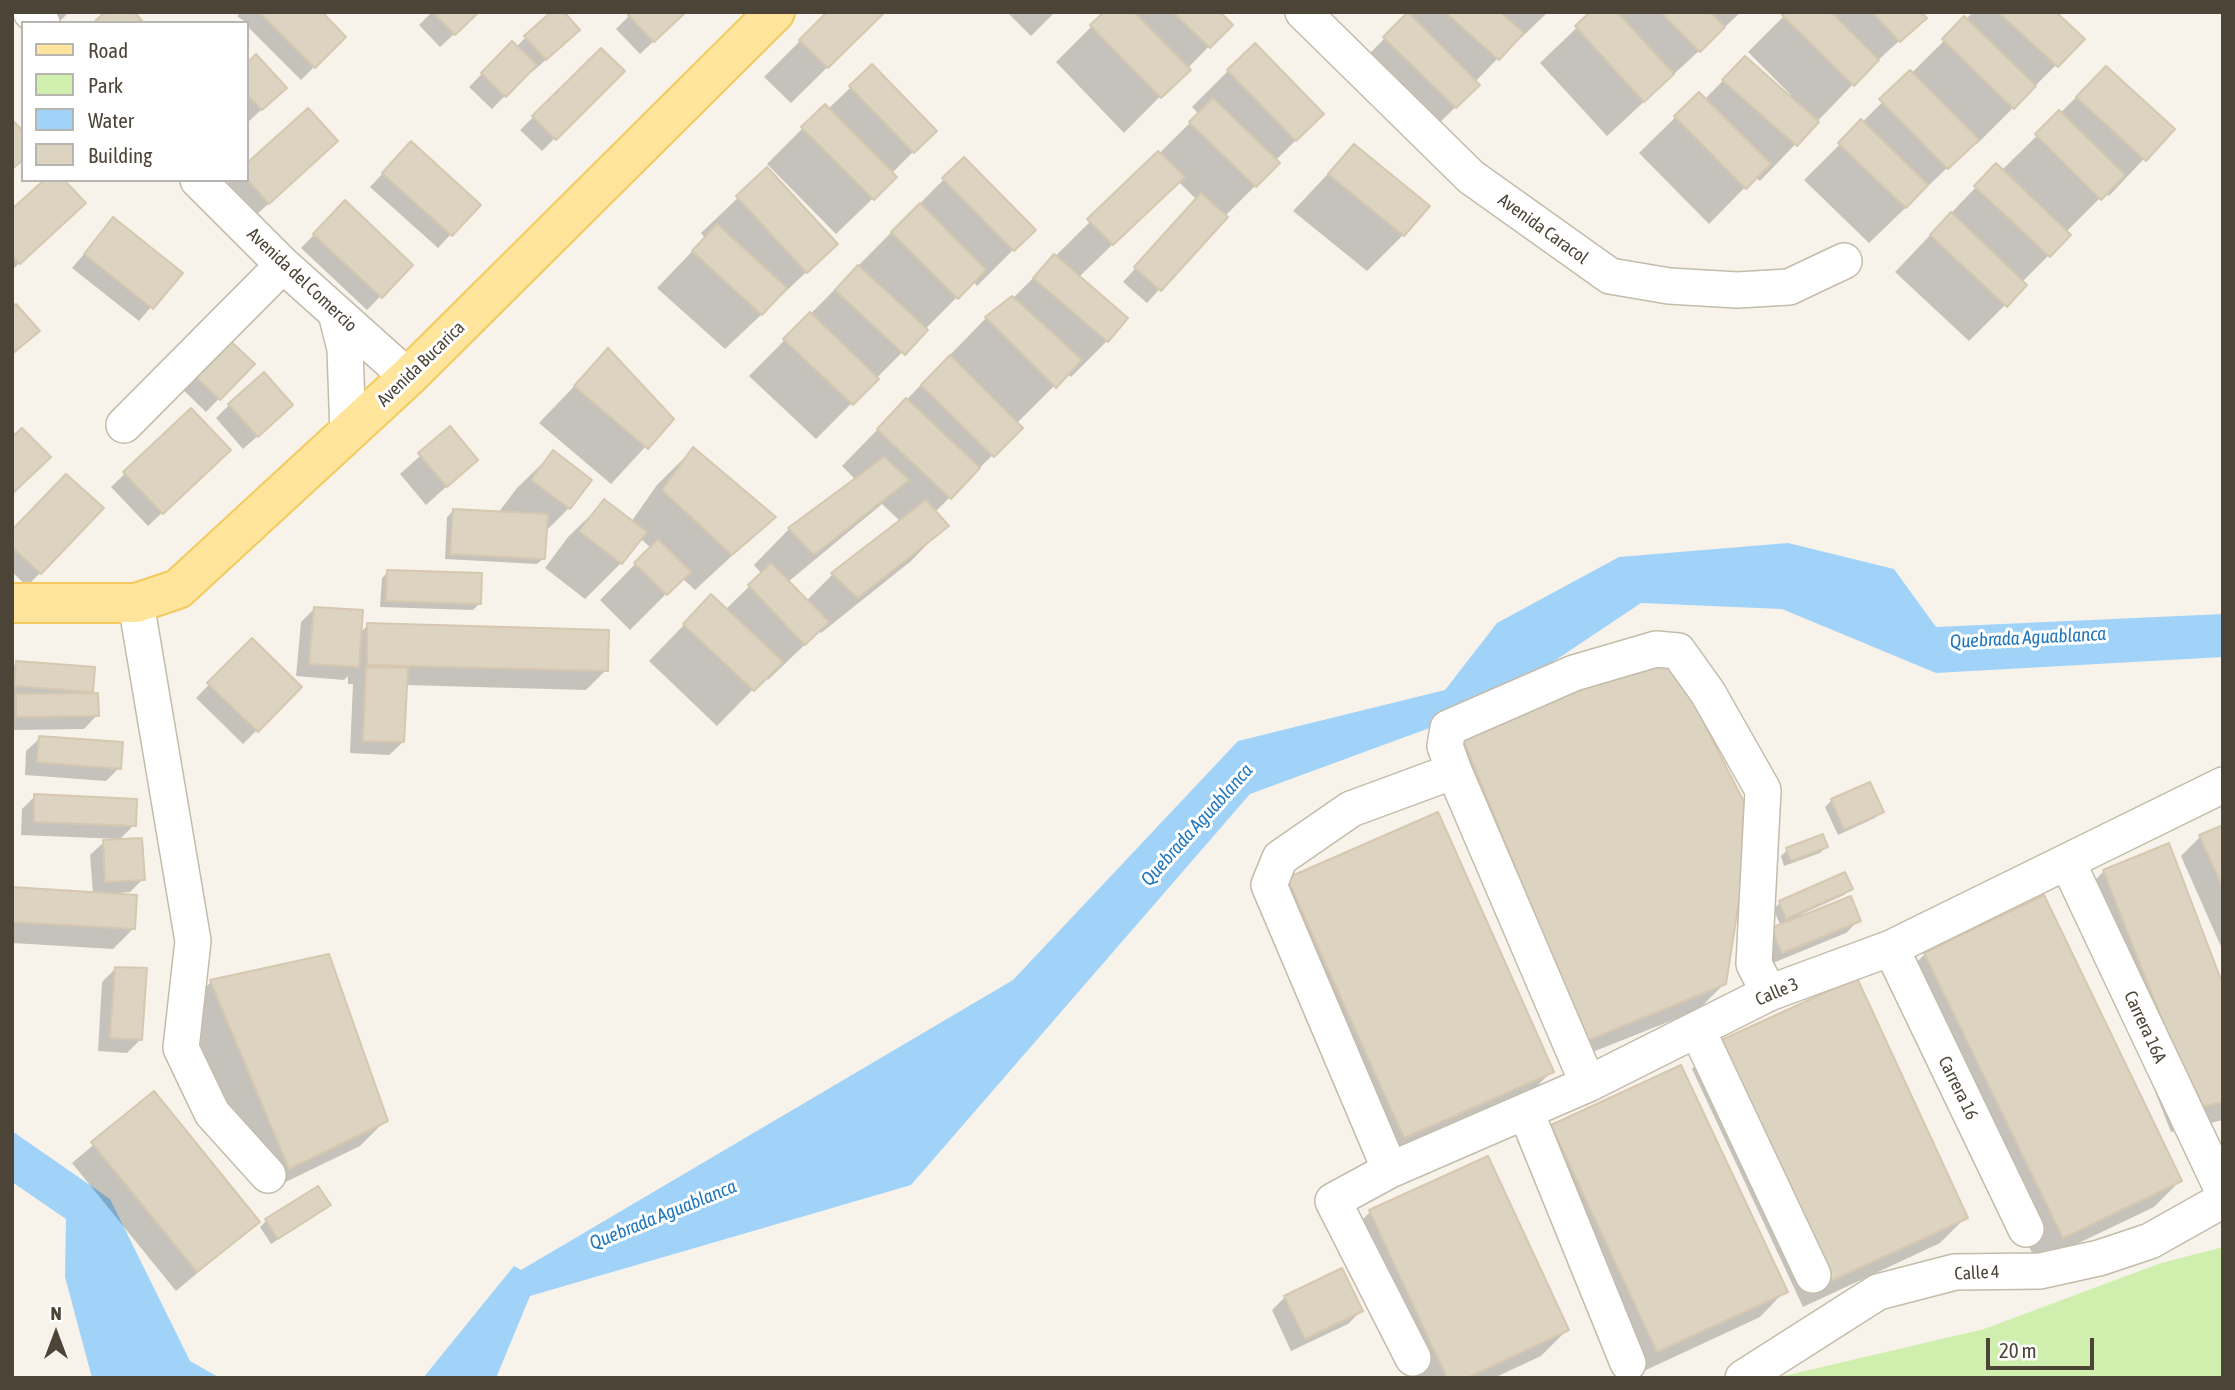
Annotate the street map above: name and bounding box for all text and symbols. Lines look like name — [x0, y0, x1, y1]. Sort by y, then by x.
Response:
legend — [21, 21, 248, 182]
text: Road — [88, 38, 128, 62]
text: Park — [88, 73, 123, 97]
text: Water — [88, 108, 134, 132]
text: Building — [88, 143, 152, 167]
street label: Avenida Caracol — [1494, 189, 1592, 269]
street label: Avenida del Comercio — [242, 223, 362, 337]
street label: Avenida Bucarica — [373, 317, 469, 411]
water label: Quebrada Aguablanca — [1949, 623, 2107, 653]
water label: Quebrada Aguablanca — [1136, 759, 1258, 891]
street label: Calle 3 — [1752, 973, 1802, 1011]
street label: Carrera 16A — [2119, 988, 2171, 1066]
street label: Carrera 16 — [1933, 1053, 1983, 1123]
water label: Quebrada Aguablanca — [586, 1175, 740, 1255]
street label: Calle 4 — [1954, 1261, 2000, 1285]
north arrow — [21, 1299, 91, 1369]
text: N — [50, 1302, 62, 1324]
scale bar — [1990, 1324, 2098, 1368]
text: 20 m — [1999, 1338, 2037, 1362]

